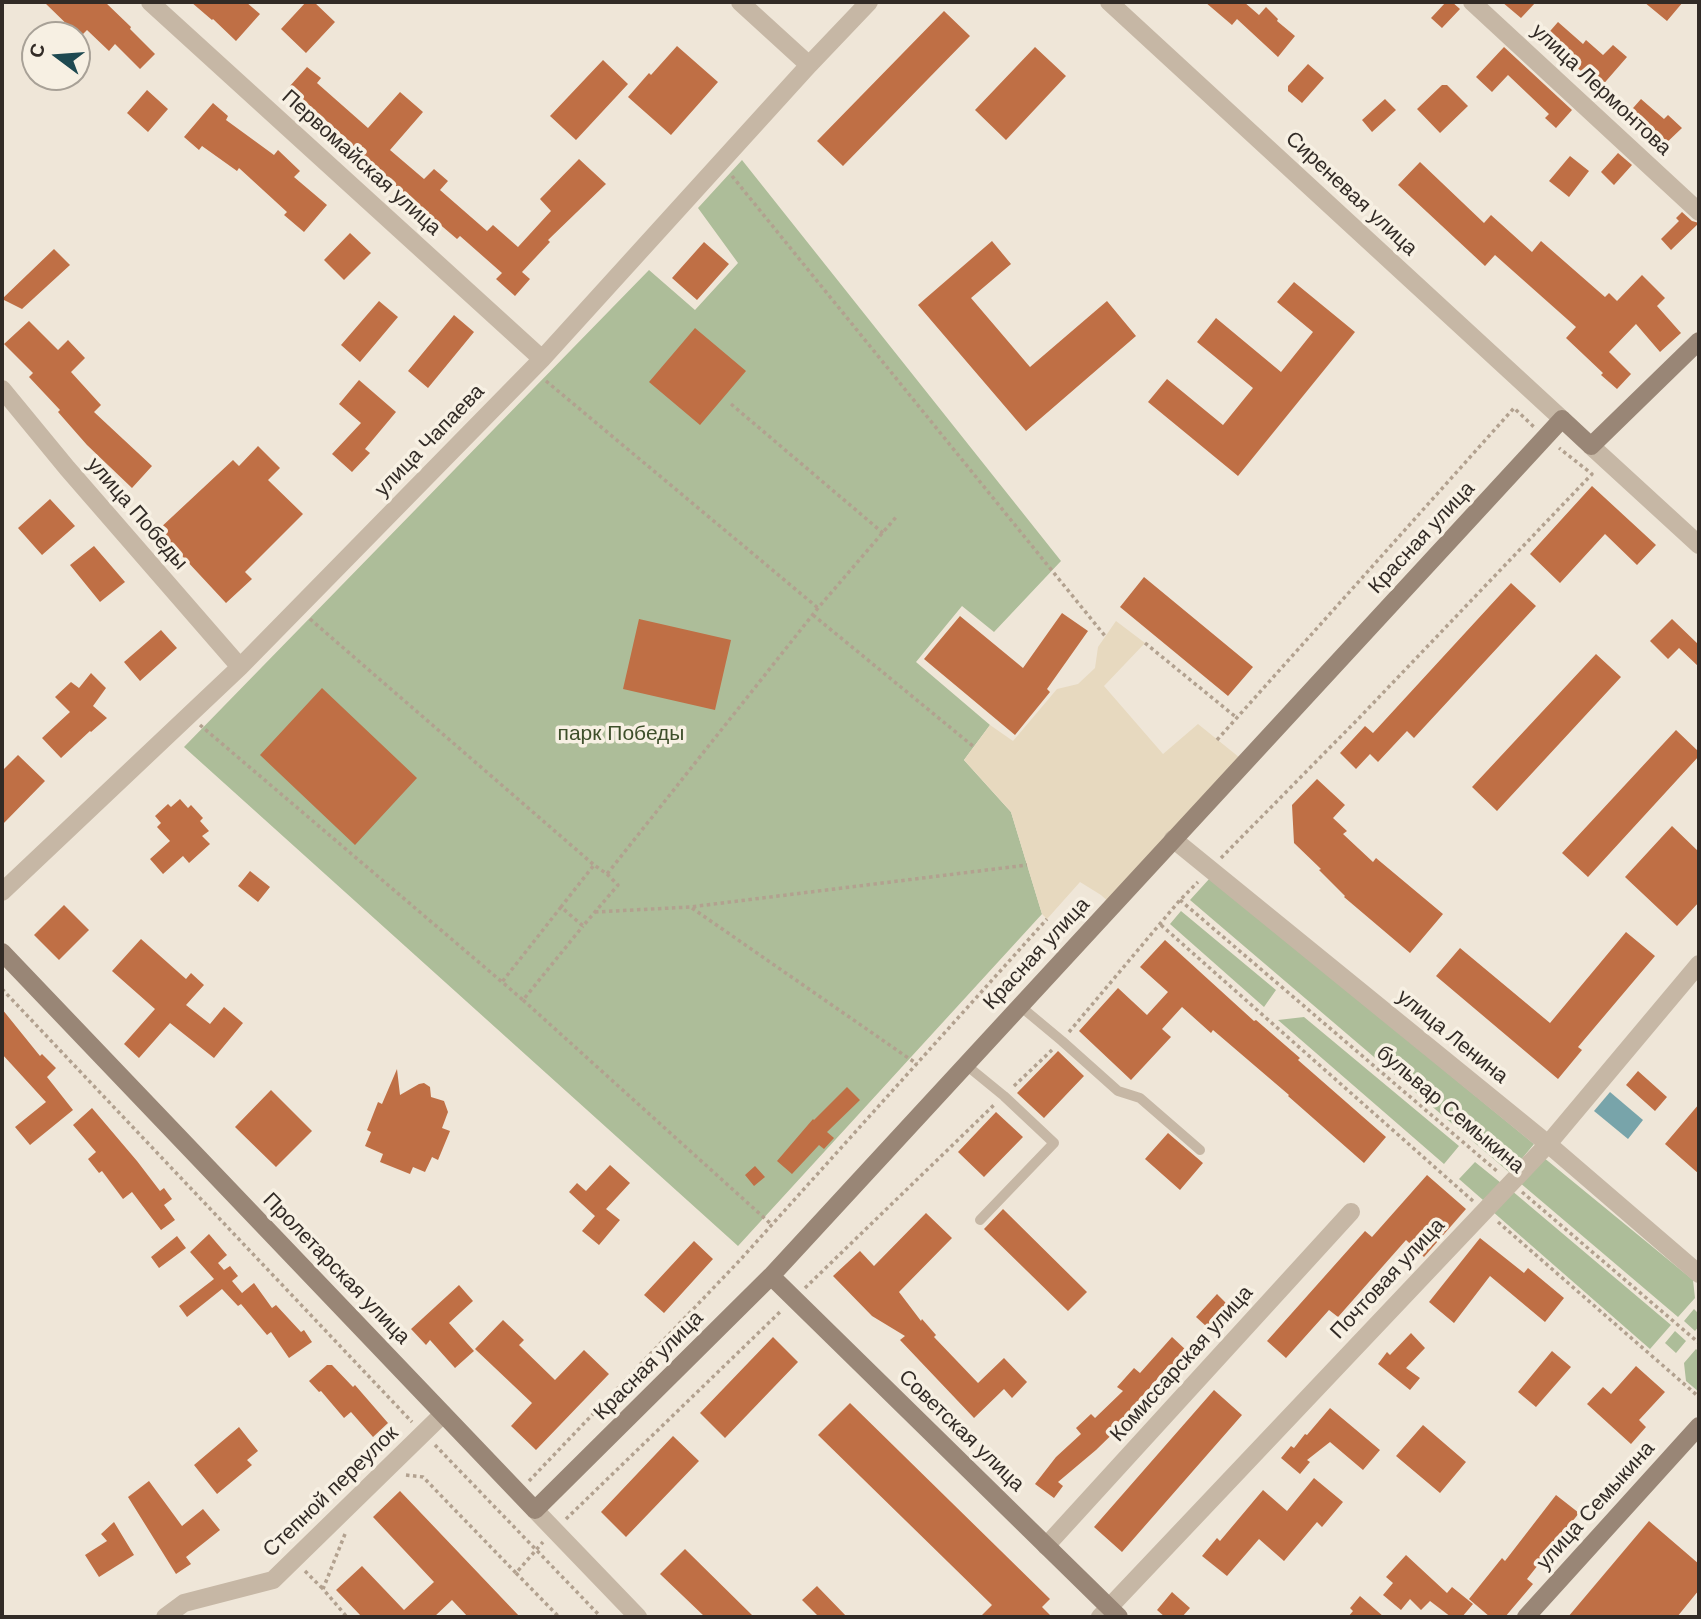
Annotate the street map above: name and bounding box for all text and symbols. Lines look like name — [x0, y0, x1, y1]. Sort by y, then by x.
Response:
street label: улица Лермонтова — [1526, 19, 1676, 161]
north arrow — [21, 21, 91, 91]
text: С — [25, 41, 49, 60]
street label: Первомайская улица — [276, 85, 446, 241]
street label: Сиреневая улица — [1280, 126, 1422, 262]
street label: улица Чапаева — [370, 380, 490, 502]
street label: улица Победы — [81, 453, 193, 575]
street label: Красная улица — [1364, 477, 1480, 599]
park label: парк Победы — [558, 721, 684, 747]
street label: Красная улица — [979, 893, 1095, 1015]
street label: улица Ленина — [1391, 985, 1513, 1089]
street label: бульвар Семыкина — [1371, 1041, 1529, 1179]
street label: Пролетарская улица — [257, 1188, 415, 1350]
street label: Почтовая улица — [1326, 1213, 1450, 1345]
street label: Комиссарская улица — [1105, 1281, 1259, 1447]
street label: Красная улица — [589, 1306, 709, 1426]
street label: Советская улица — [893, 1365, 1029, 1497]
street label: Степной переулок — [258, 1421, 404, 1563]
street label: улица Семыкина — [1532, 1437, 1660, 1575]

